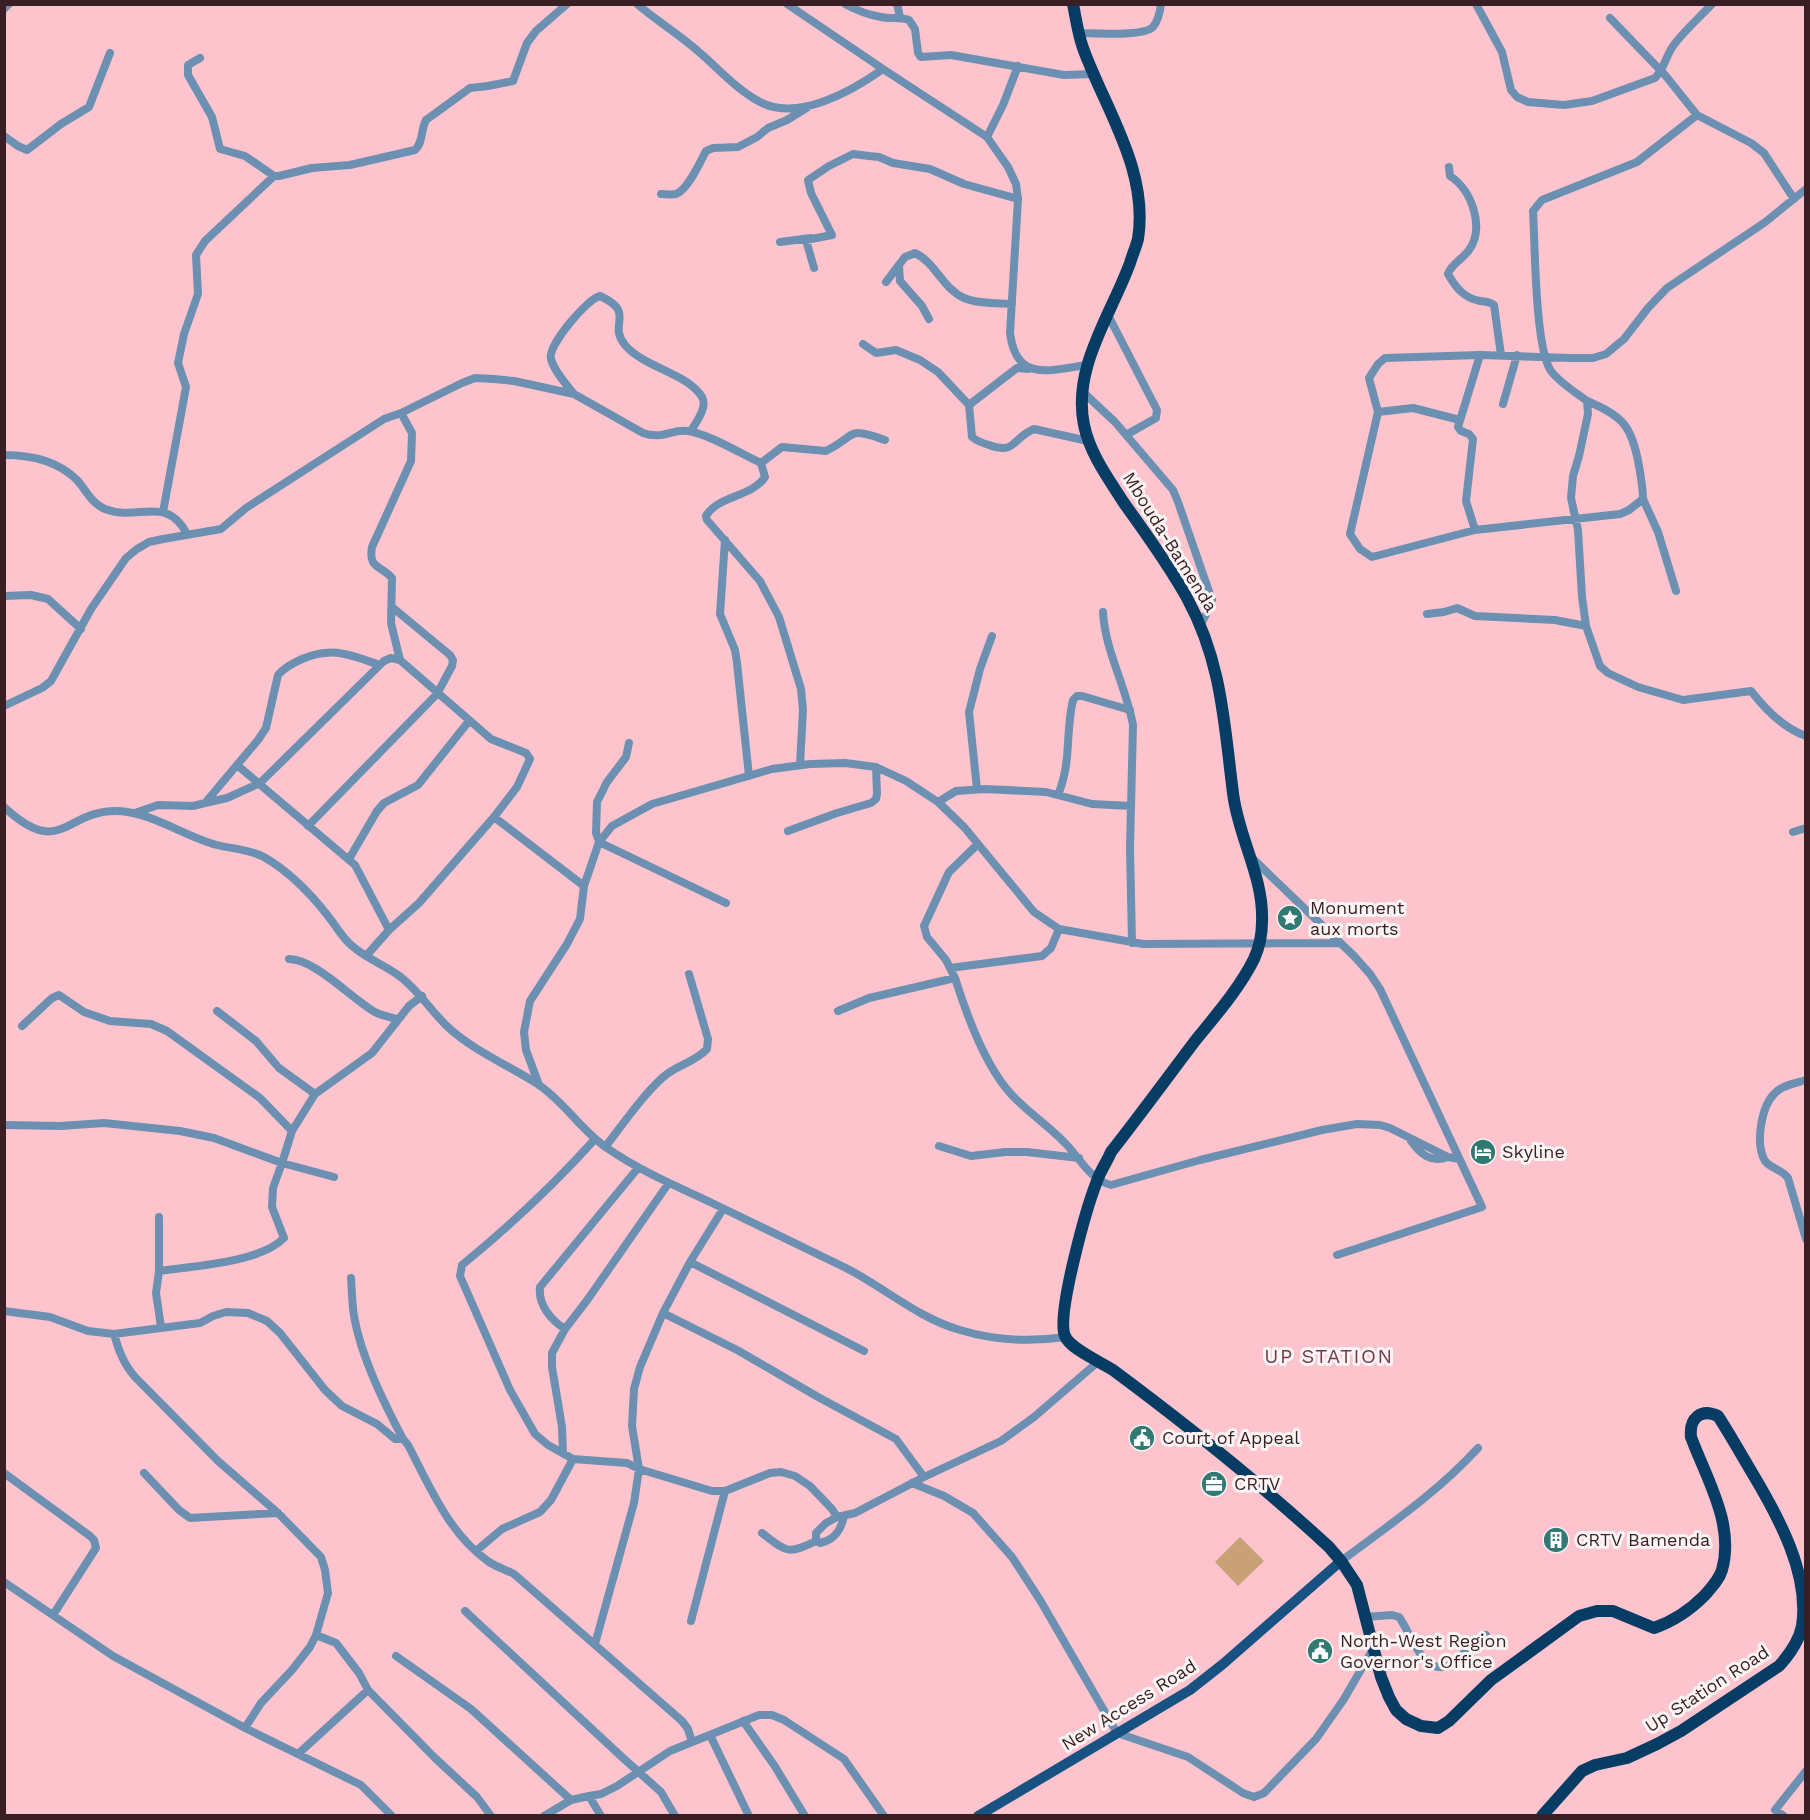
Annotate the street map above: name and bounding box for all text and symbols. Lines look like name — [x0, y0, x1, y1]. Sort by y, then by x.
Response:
street label: Mbouda-Bamenda — [1119, 468, 1222, 616]
place label: Monument aux morts — [1310, 897, 1405, 939]
place icon: Monument aux morts — [1275, 903, 1305, 933]
hotel icon: Skyline — [1468, 1137, 1498, 1167]
place label: Skyline — [1502, 1141, 1565, 1162]
district label: UP STATION — [1264, 1344, 1394, 1368]
public building icon: Court of Appeal — [1127, 1423, 1157, 1453]
place label: Court of Appeal — [1162, 1427, 1300, 1448]
office icon: CRTV — [1199, 1469, 1229, 1499]
place label: CRTV — [1234, 1473, 1281, 1494]
building icon: CRTV Bamenda — [1541, 1525, 1571, 1555]
place label: CRTV Bamenda — [1576, 1529, 1710, 1550]
place label: North-West Region Governor's Office — [1340, 1630, 1507, 1672]
public building icon: North-West Region Governor's Office — [1305, 1636, 1335, 1666]
street label: Up Station Road — [1641, 1641, 1773, 1736]
street label: New Access Road — [1058, 1655, 1200, 1754]

